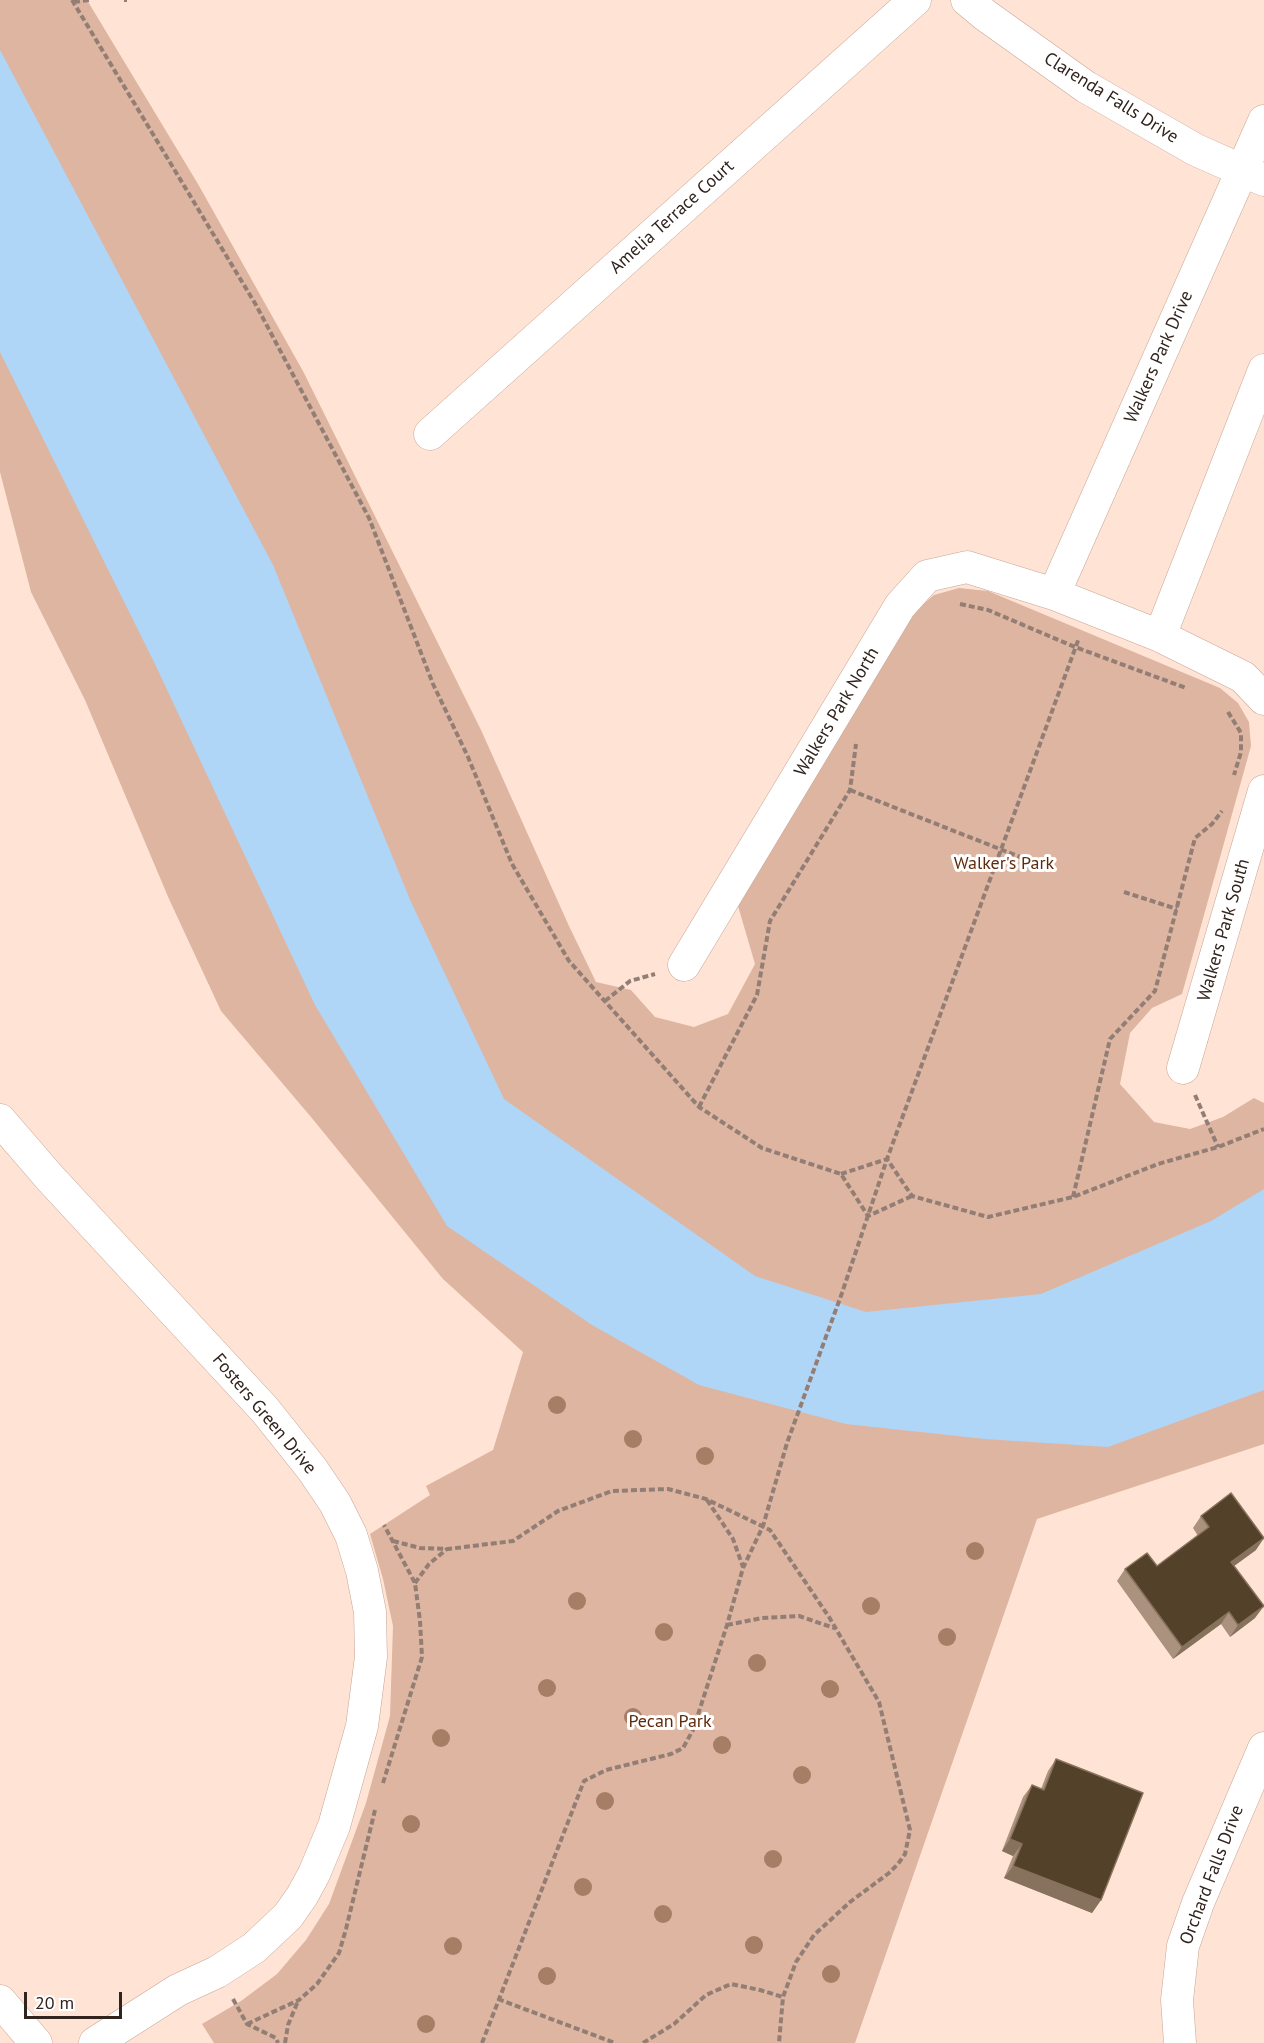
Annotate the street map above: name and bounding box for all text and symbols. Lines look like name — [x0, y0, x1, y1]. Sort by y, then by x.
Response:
street label: Clarenda Falls Drive — [1040, 48, 1182, 148]
street label: Amelia Terrace Court — [606, 156, 738, 278]
street label: Walkers Park Drive — [1120, 287, 1198, 427]
street label: Walkers Park North — [790, 644, 884, 780]
park label: Walker's Park — [954, 853, 1054, 875]
street label: Walkers Park South — [1193, 856, 1255, 1004]
street label: Fosters Green Drive — [207, 1349, 321, 1479]
park label: Pecan Park — [628, 1711, 712, 1733]
street label: Orchard Falls Drive — [1176, 1802, 1248, 1948]
scale bar — [27, 1980, 124, 2018]
text: 20 m — [35, 1991, 74, 2014]

